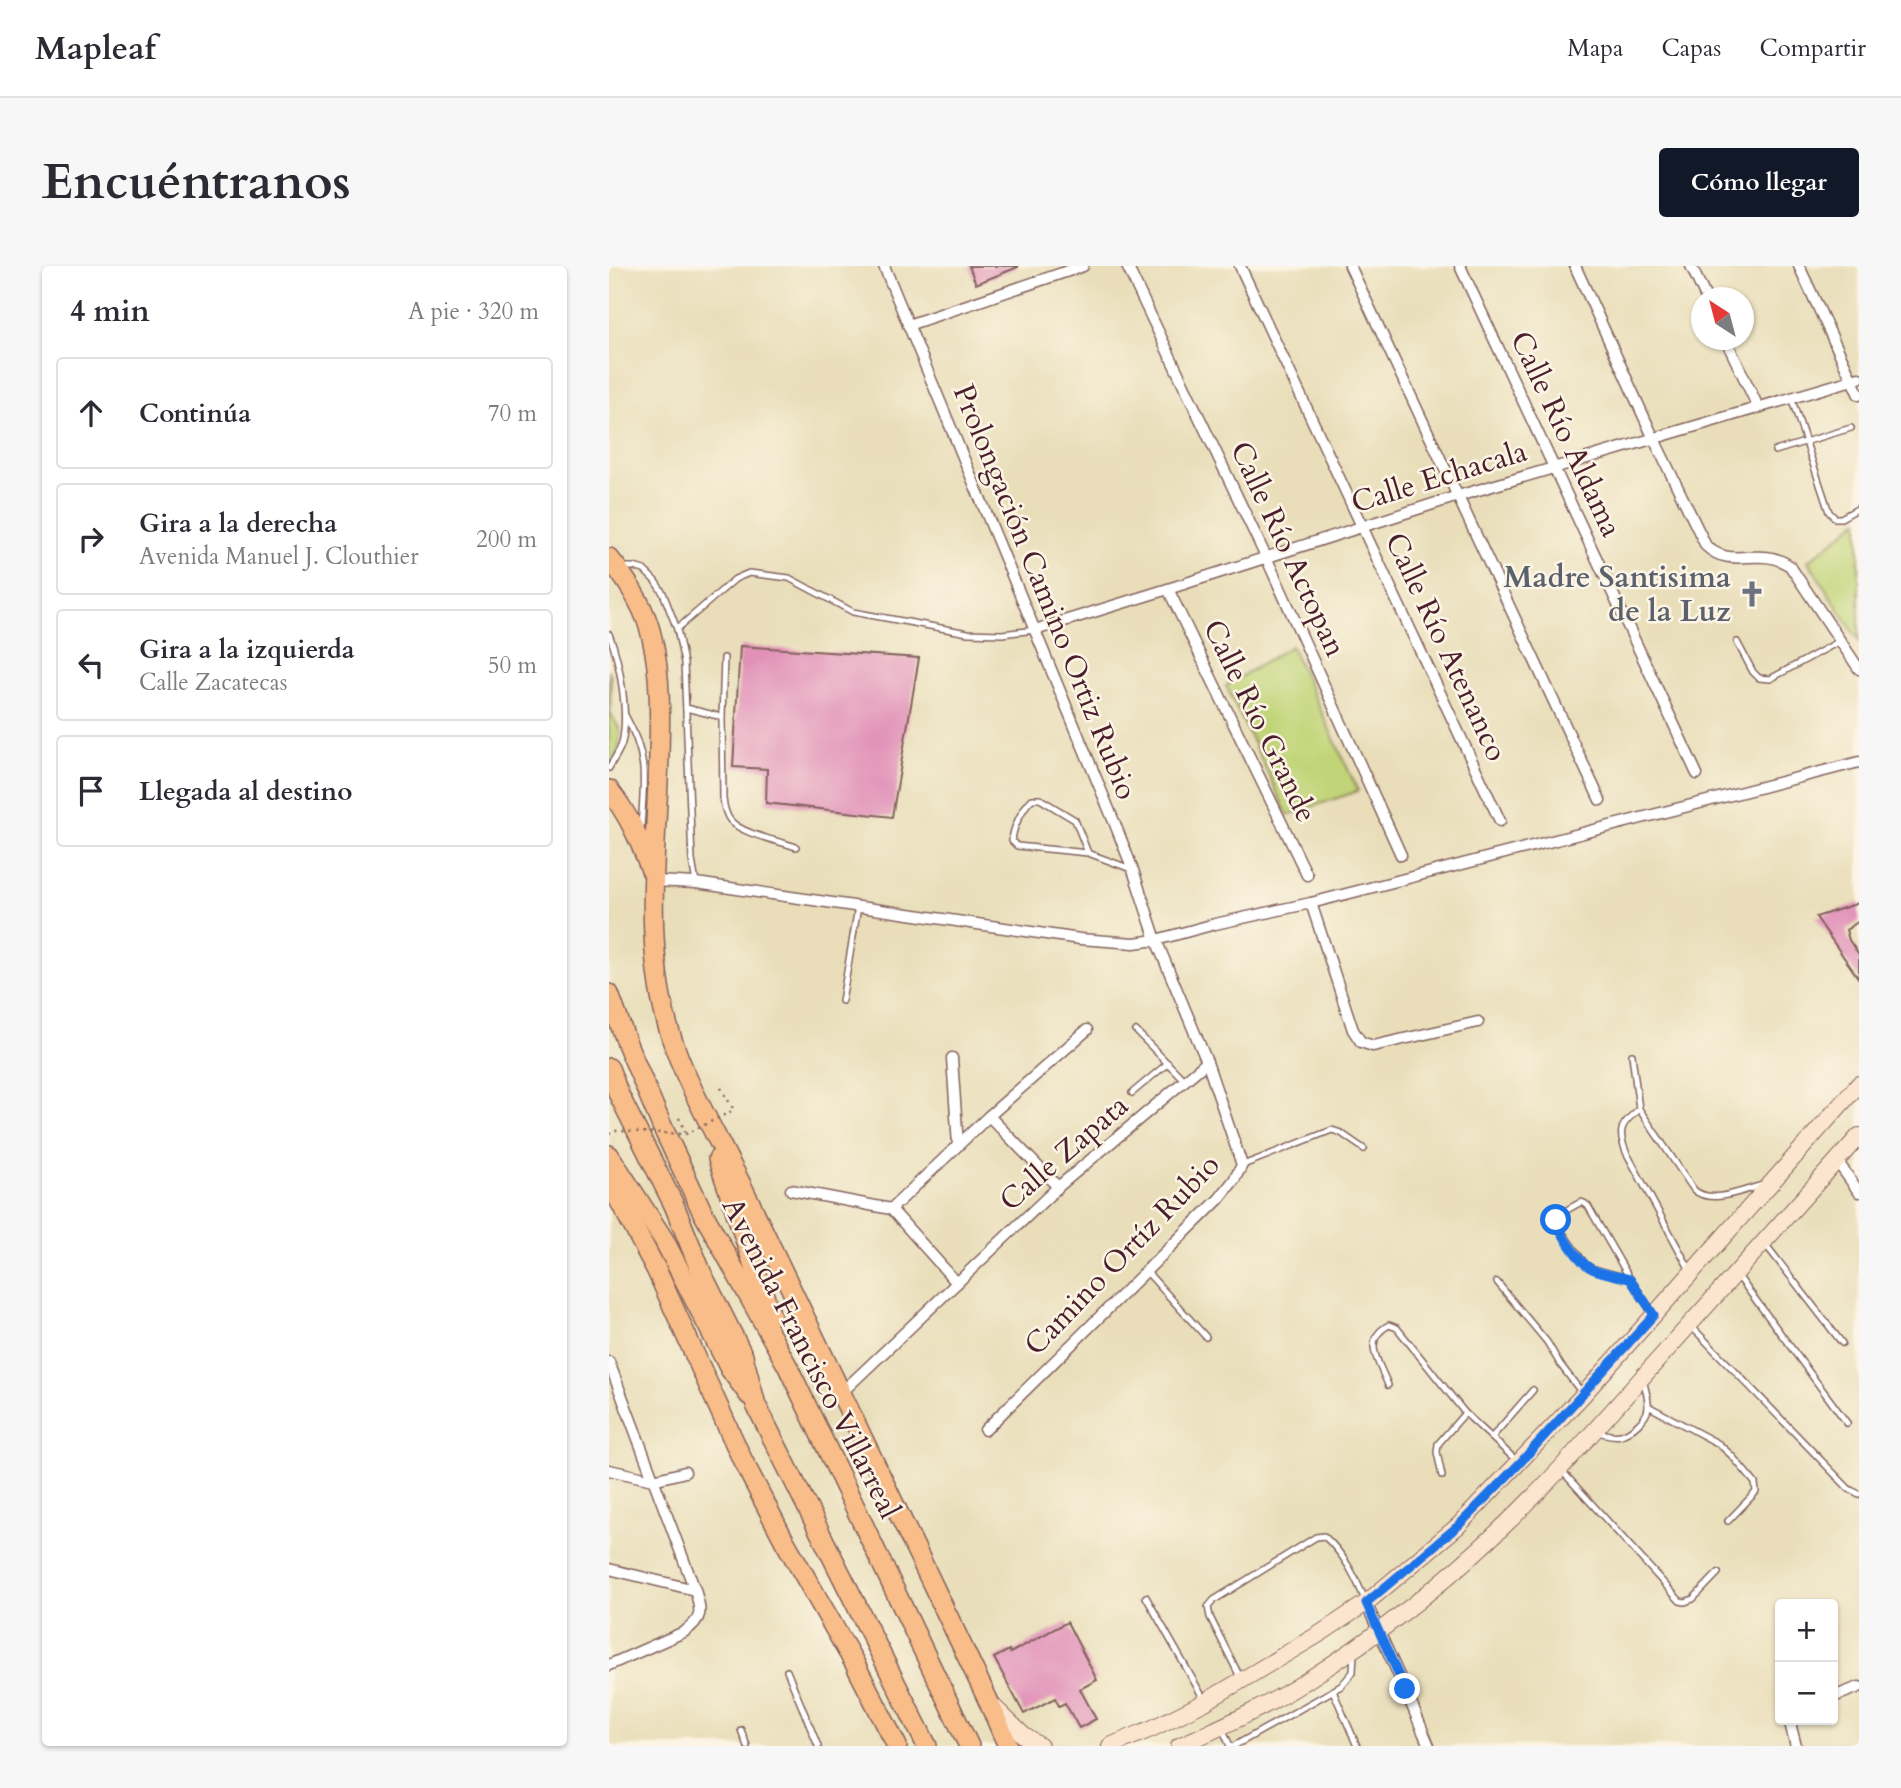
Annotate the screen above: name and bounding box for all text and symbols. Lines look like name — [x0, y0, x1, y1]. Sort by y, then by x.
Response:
text: Mapleaf — [35, 26, 156, 71]
text: Mapa — [1567, 32, 1623, 65]
text: Capas — [1661, 32, 1721, 65]
text: Compartir — [1759, 32, 1866, 65]
button: Cómo llegar — [1659, 148, 1859, 217]
text: Encuéntranos — [42, 149, 351, 216]
north arrow — [1691, 287, 1754, 350]
text: 4 min — [70, 291, 150, 332]
text: A pie · 320 m — [408, 296, 539, 327]
street label: Calle Río Aldama — [1500, 324, 1632, 544]
street label: Prolongación Camino Ortiz Rubio — [943, 378, 1147, 806]
icon: ahead — [72, 394, 110, 432]
text: Continúa — [139, 396, 251, 431]
text: 70 m — [488, 398, 537, 429]
street label: Calle Echacala — [1346, 431, 1532, 523]
street label: Calle Río Actopan — [1220, 435, 1356, 663]
text: Gira a la derecha — [139, 506, 337, 541]
icon: right — [72, 520, 110, 558]
text: 200 m — [476, 524, 537, 555]
street label: Calle Río Atenanco — [1375, 526, 1517, 768]
text: Avenida Manuel J. Clouthier — [139, 541, 419, 572]
place label: Madre Santisima de la Luz — [1503, 557, 1731, 632]
church icon: Madre Santisima de la Luz — [1737, 579, 1767, 609]
street label: Calle Río Grande — [1193, 613, 1327, 829]
text: Gira a la izquierda — [139, 632, 355, 667]
icon: left — [72, 646, 110, 684]
text: 50 m — [488, 650, 537, 681]
text: Calle Zacatecas — [139, 667, 287, 698]
icon: arrive — [72, 772, 110, 810]
text: Llegada al destino — [139, 774, 353, 809]
street label: Calle Zapata — [991, 1085, 1137, 1220]
street label: Camino Ortíz Rubio — [1015, 1145, 1229, 1365]
street label: Avenida Francisco Villarreal — [712, 1190, 910, 1526]
route start — [1540, 1204, 1571, 1235]
map controls — [1775, 1599, 1838, 1725]
button: + — [1775, 1599, 1838, 1662]
button: − — [1775, 1662, 1838, 1725]
route end — [1389, 1673, 1420, 1704]

